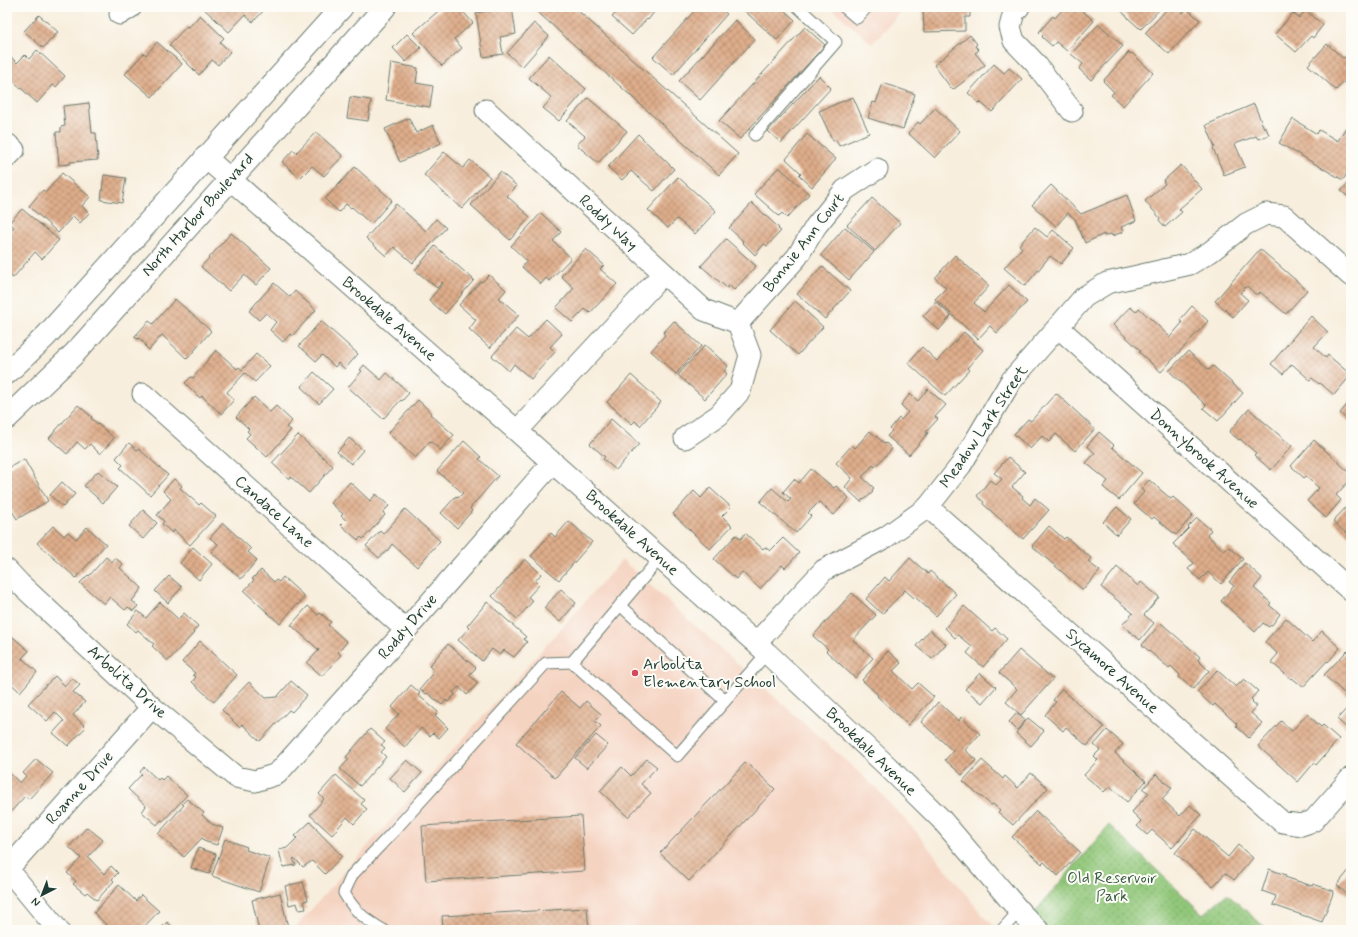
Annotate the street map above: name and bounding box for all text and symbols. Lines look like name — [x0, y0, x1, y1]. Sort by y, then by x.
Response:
street label: North Harbor Boulevard — [137, 149, 259, 281]
street label: Bonnie Ann Court — [759, 189, 849, 297]
street label: Roddy Way — [574, 190, 642, 256]
street label: Brookdale Avenue — [337, 272, 441, 366]
street label: Meadow Lark Street — [935, 361, 1033, 492]
street label: Donnybrook Avenue — [1145, 404, 1263, 514]
street label: Candace Lane — [230, 471, 318, 553]
street label: Brookdale Avenue — [581, 485, 683, 581]
street label: Roddy Drive — [374, 590, 442, 664]
street label: Sycamore Avenue — [1061, 624, 1163, 718]
street label: Arbolita Drive — [83, 641, 172, 724]
place label: Arbolita Elementary School — [643, 654, 776, 693]
marker: Arbolita Elementary School — [630, 668, 640, 678]
street label: Brookdale Avenue — [821, 703, 921, 801]
street label: Roanne Drive — [41, 747, 119, 829]
park label: Old Reservoir Park — [1067, 868, 1157, 907]
north arrow — [22, 875, 62, 915]
text: N — [29, 894, 43, 909]

